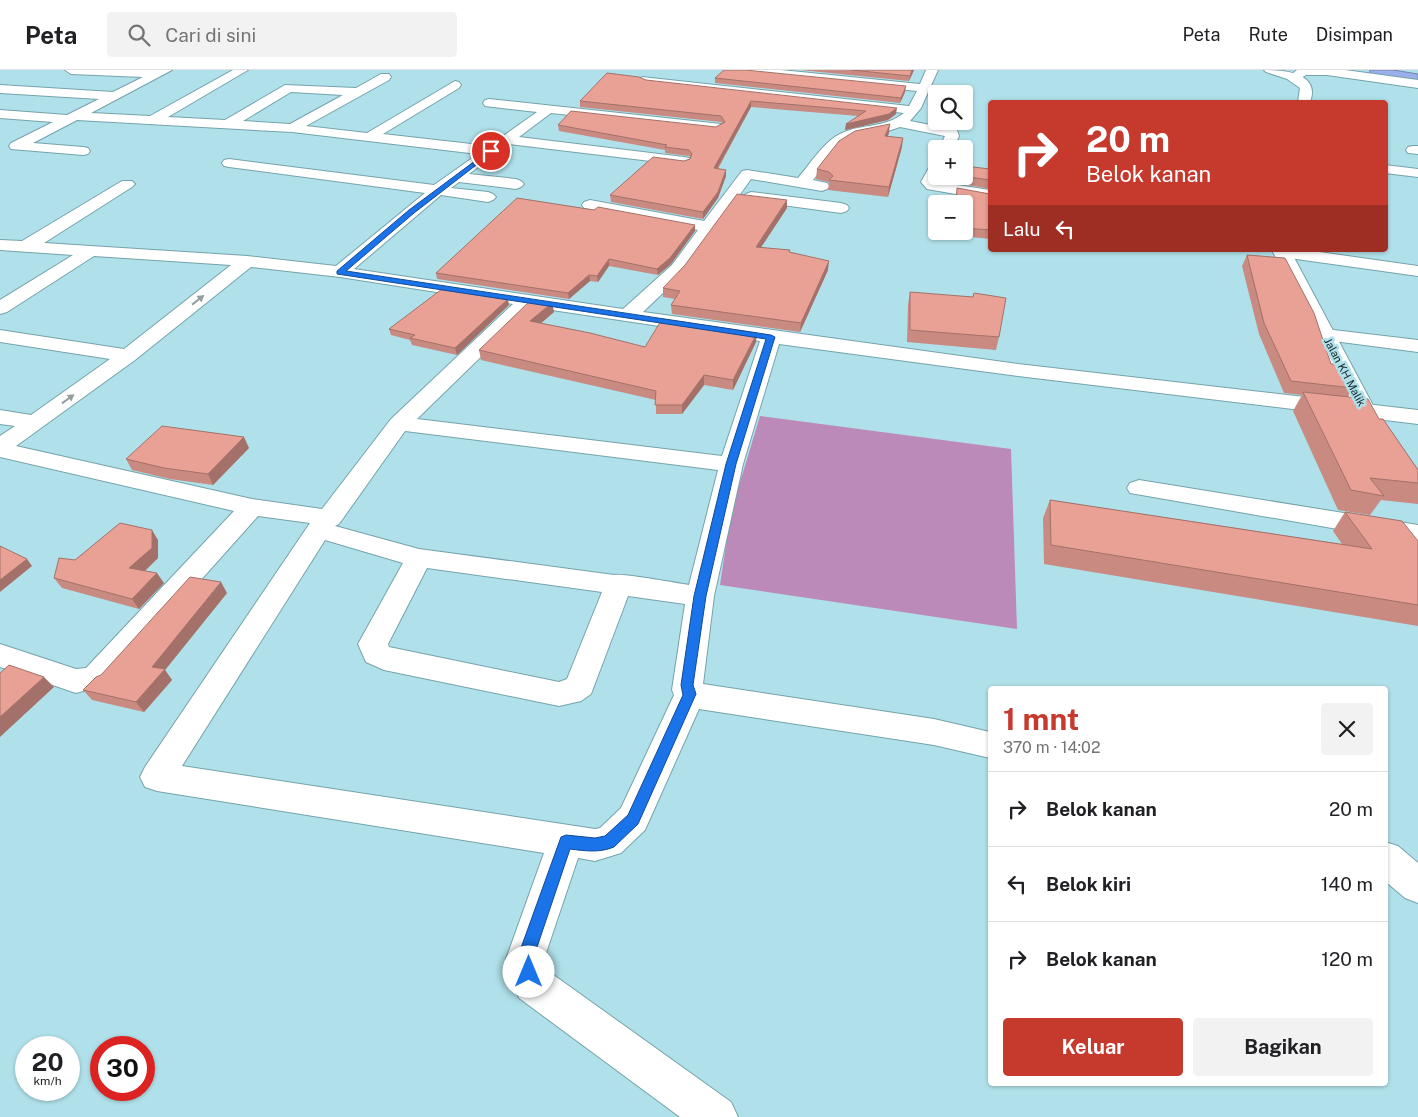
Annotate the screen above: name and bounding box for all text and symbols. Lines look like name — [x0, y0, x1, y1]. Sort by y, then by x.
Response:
search box — [107, 12, 457, 57]
text: Peta — [25, 21, 77, 49]
icon: search — [125, 21, 153, 49]
text: Cari di sini — [165, 24, 256, 46]
text: Peta — [1182, 24, 1220, 45]
text: Rute — [1248, 24, 1288, 45]
text: Disimpan — [1316, 24, 1393, 45]
map controls — [928, 85, 973, 240]
button: search — [928, 85, 973, 130]
text: 20 m — [1086, 119, 1170, 160]
icon: right — [1003, 120, 1068, 185]
pin — [470, 130, 512, 172]
icon: arrive — [477, 137, 505, 165]
button: + — [928, 140, 973, 185]
text: Belok kanan — [1086, 161, 1211, 187]
button: − — [928, 195, 973, 240]
icon: left — [1051, 215, 1079, 243]
text: Lalu — [1003, 218, 1041, 240]
one-way arrow — [191, 295, 204, 306]
street label: Jalan KH Malik — [1322, 336, 1368, 408]
one-way arrow — [62, 394, 75, 404]
text: 1 mnt — [1003, 701, 1079, 737]
button: close — [1321, 703, 1373, 755]
text: 370 m · 14:02 — [1003, 738, 1100, 757]
icon: right — [1003, 795, 1031, 823]
text: Belok kanan — [1046, 798, 1157, 820]
text: 20 m — [1329, 798, 1373, 820]
icon: left — [1003, 870, 1031, 898]
text: Belok kiri — [1046, 873, 1131, 895]
text: 140 m — [1321, 873, 1373, 895]
position arrow — [502, 945, 554, 997]
icon: right — [1003, 945, 1031, 973]
text: Belok kanan — [1046, 948, 1157, 970]
text: 120 m — [1321, 948, 1373, 970]
button: Keluar — [1003, 1018, 1183, 1076]
button: Bagikan — [1193, 1018, 1373, 1076]
speed limit sign: 30 — [90, 1036, 155, 1101]
text: 20 — [32, 1047, 64, 1077]
text: km/h — [33, 1074, 62, 1088]

